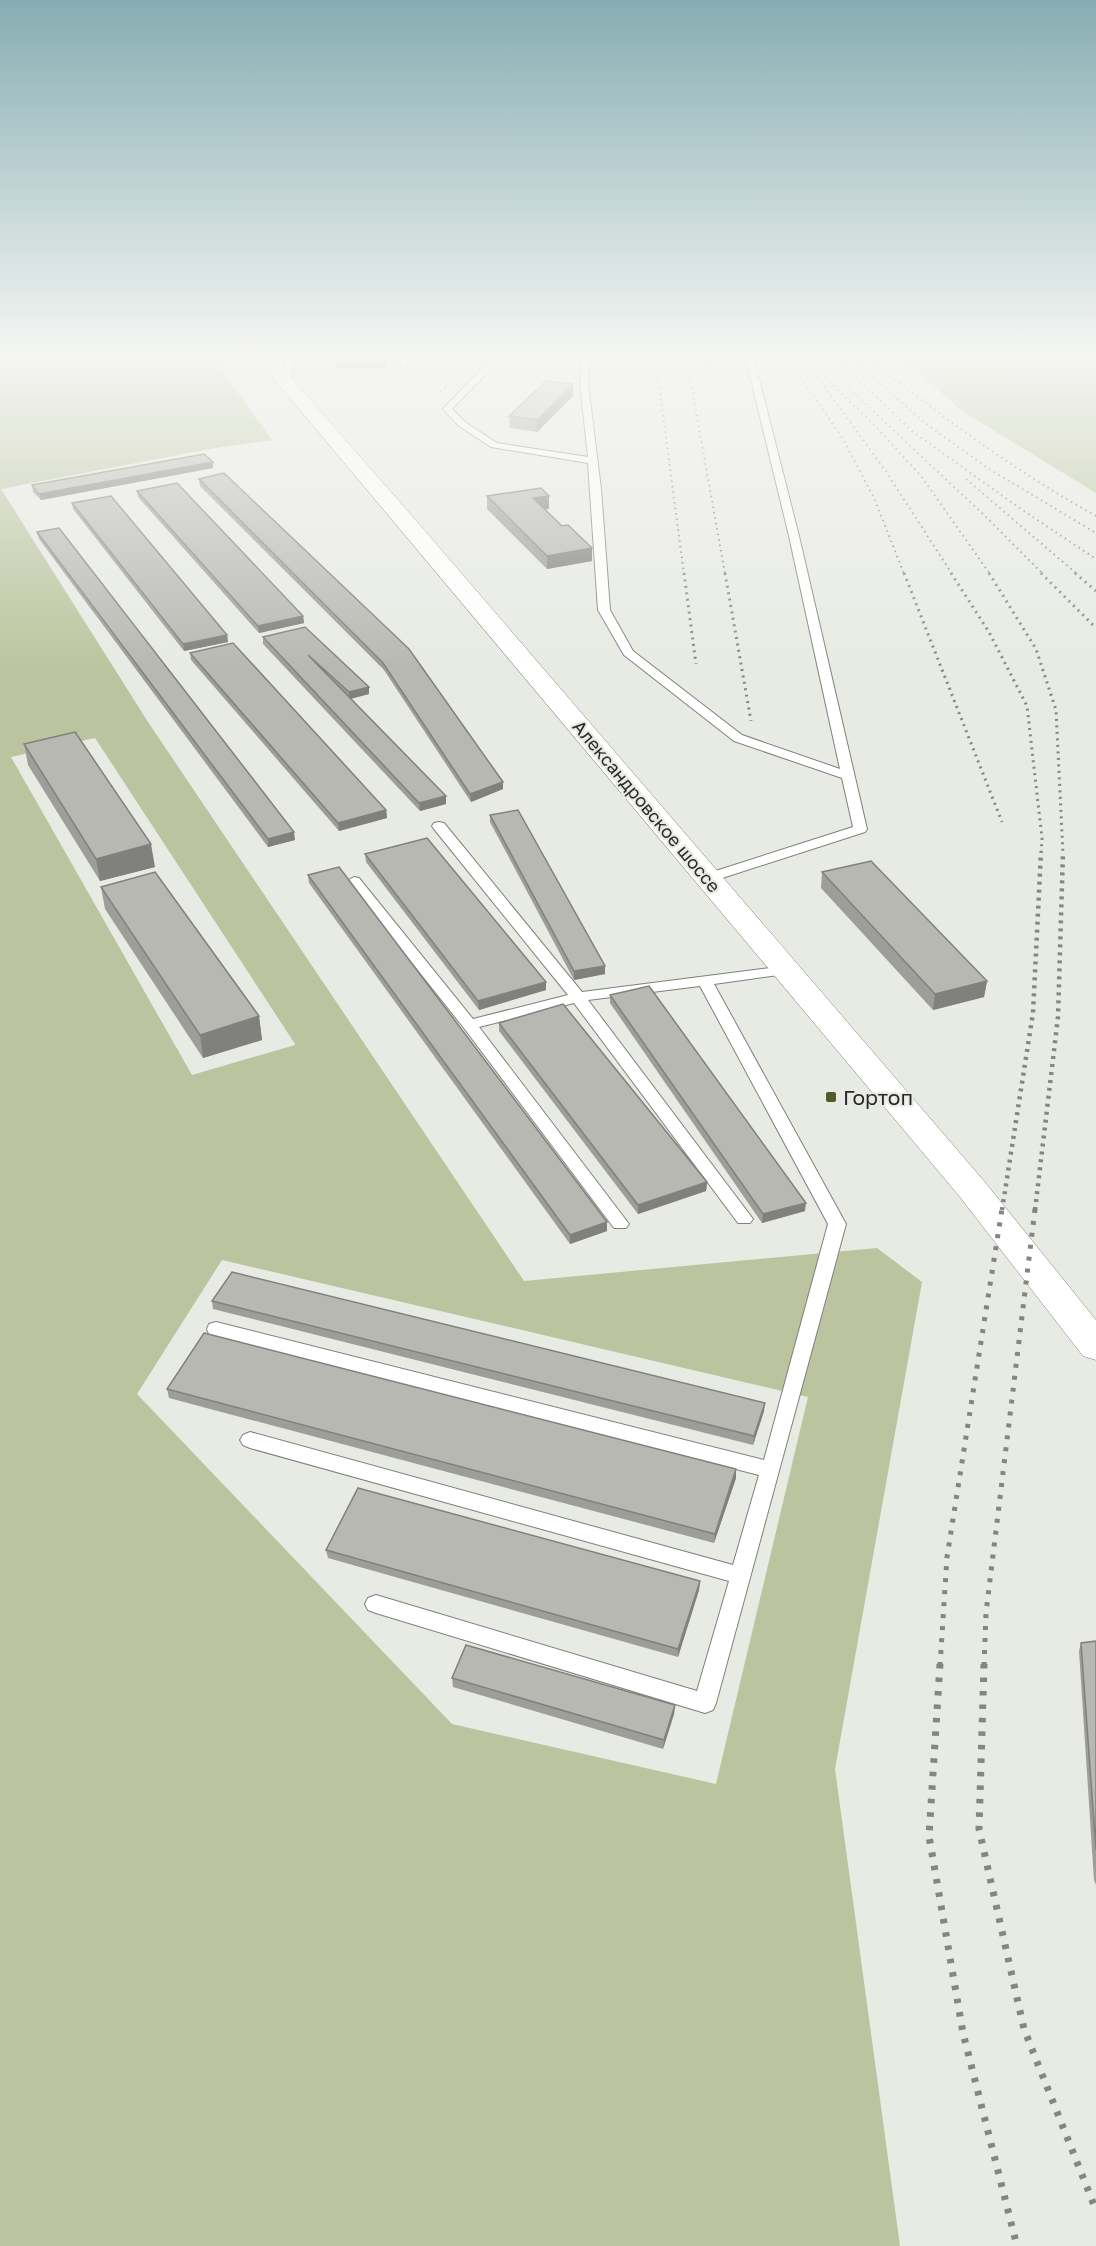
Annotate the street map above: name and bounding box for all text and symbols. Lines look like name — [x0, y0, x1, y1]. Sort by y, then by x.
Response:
street label: Александровское шоссе — [568, 715, 726, 897]
place label: Гортоп — [843, 1084, 913, 1110]
marker: Гортоп — [824, 1090, 838, 1104]

